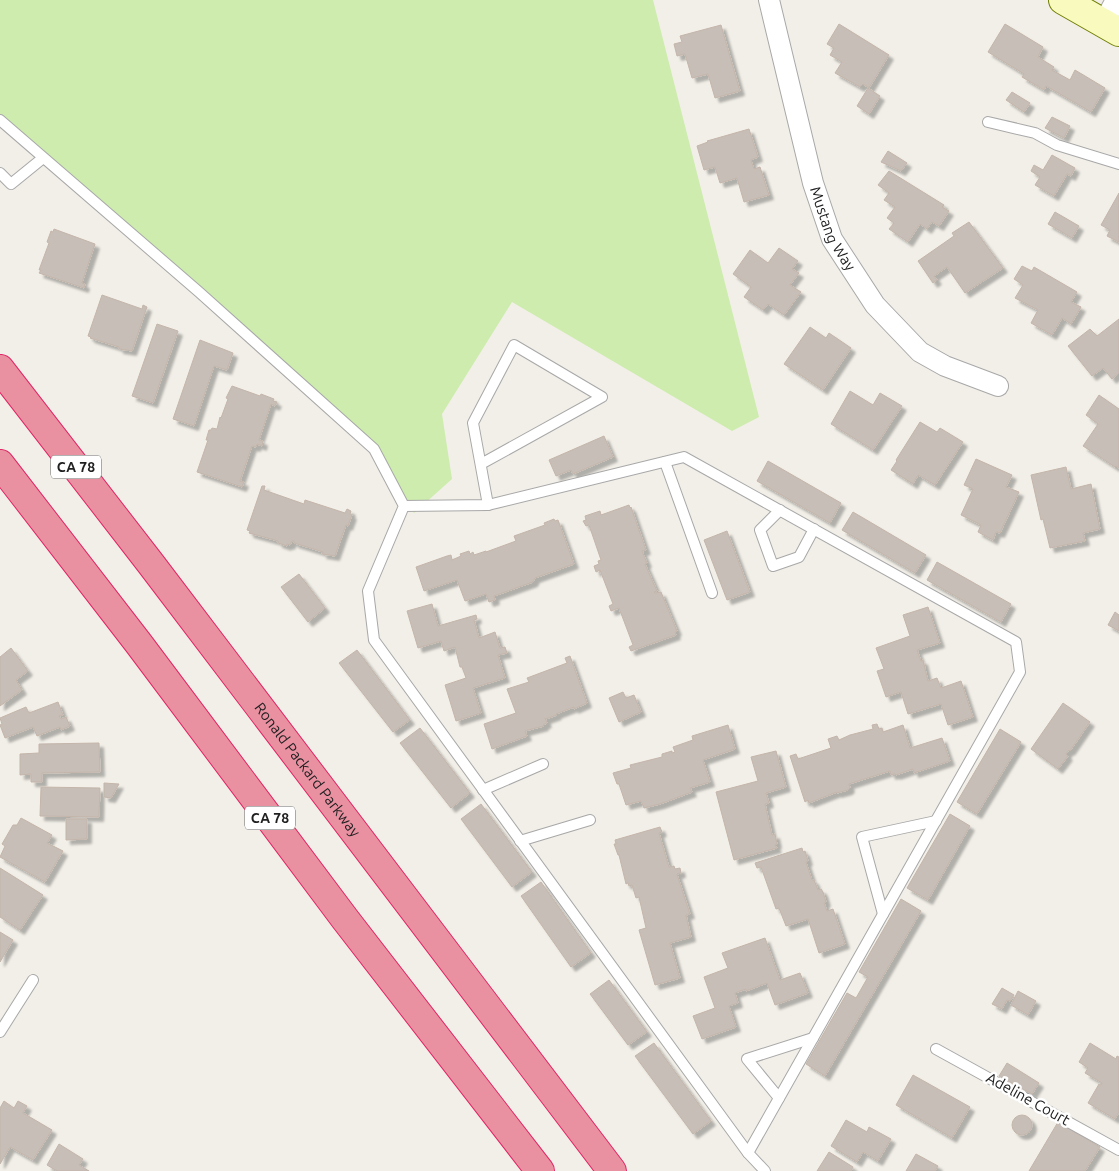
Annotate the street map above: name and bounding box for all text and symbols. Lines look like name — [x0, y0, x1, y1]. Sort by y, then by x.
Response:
street label: Mustang Way — [807, 184, 859, 274]
road number: CA 78 — [51, 456, 101, 478]
street label: Ronald Packard Parkway — [251, 699, 364, 840]
road number: CA 78 — [245, 806, 295, 830]
street label: Adeline Court — [984, 1069, 1073, 1129]

